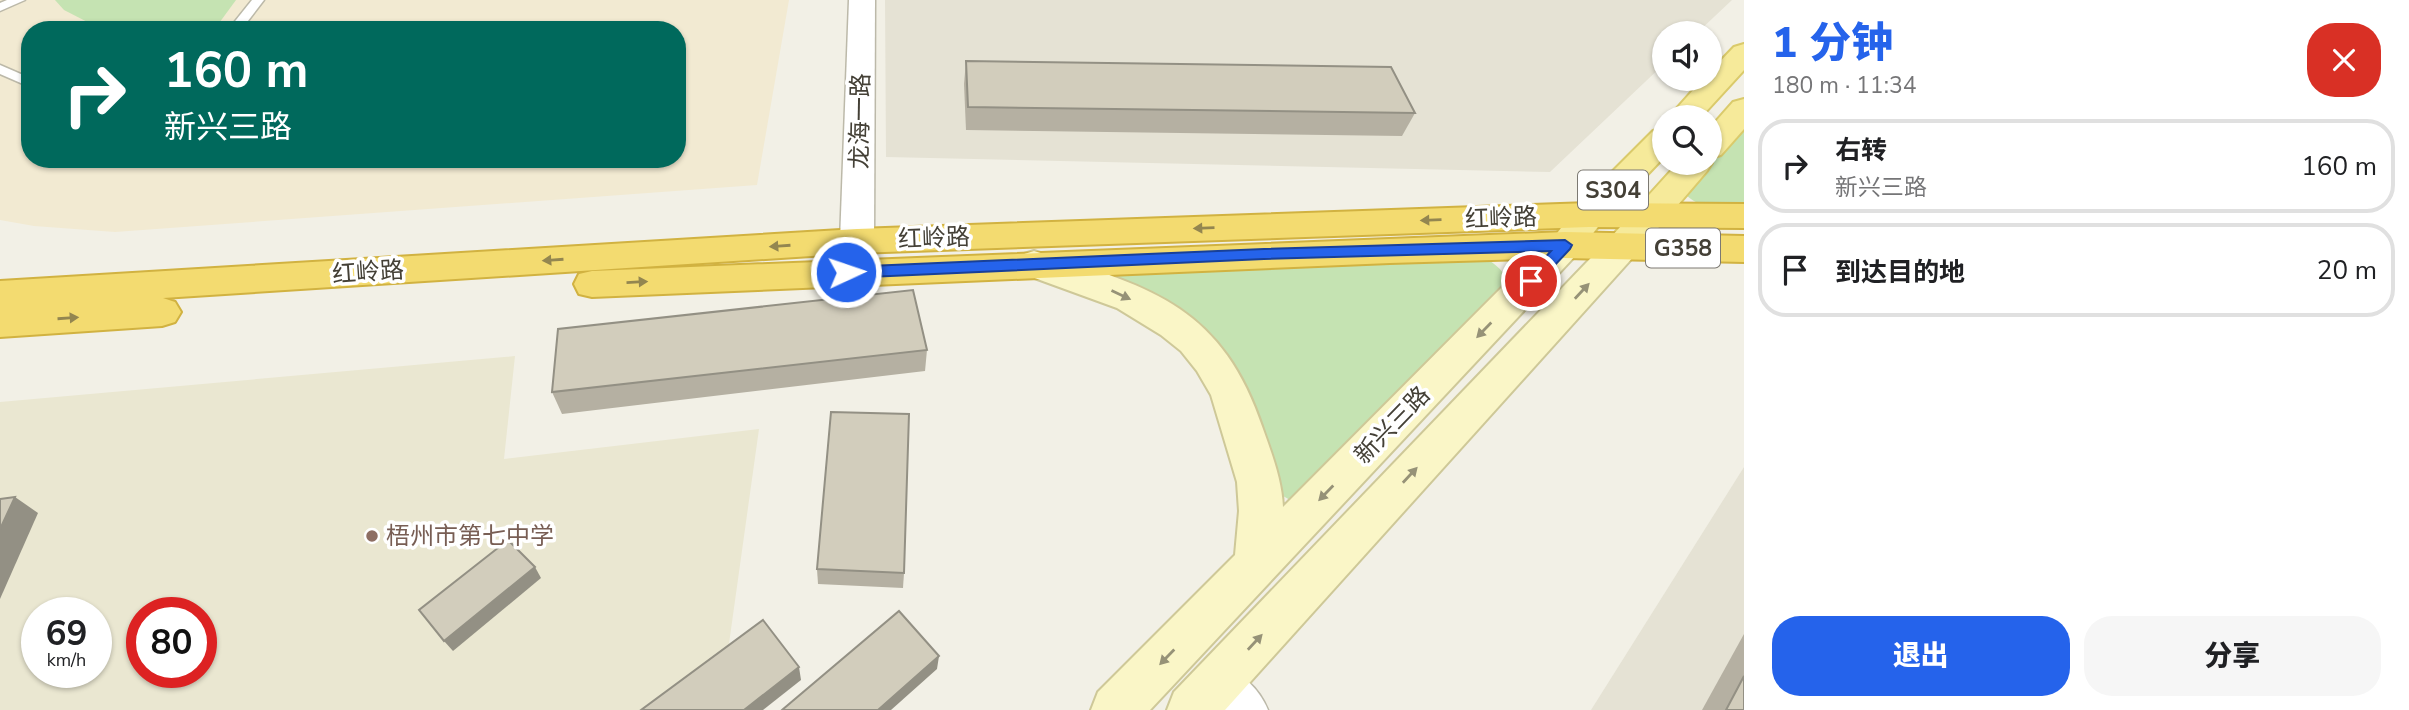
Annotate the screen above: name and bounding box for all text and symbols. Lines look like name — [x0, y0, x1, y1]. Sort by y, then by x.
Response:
text: 1 分钟 — [1772, 15, 1893, 72]
map controls — [1652, 21, 1722, 175]
button: sound — [1652, 21, 1722, 91]
button: close — [2307, 23, 2381, 97]
text: 160 m — [164, 37, 308, 104]
icon: right — [49, 49, 140, 140]
text: 180 m · 11:34 — [1772, 70, 1917, 101]
street label: 龙海一路 — [843, 73, 877, 169]
button: search — [1652, 105, 1722, 175]
text: 新兴三路 — [164, 106, 292, 149]
text: 右转 — [1835, 133, 1887, 168]
icon: right — [1776, 147, 1814, 185]
text: 160 m — [2301, 149, 2377, 184]
road number: S304 — [1578, 170, 1648, 210]
text: 新兴三路 — [1835, 172, 1927, 203]
street label: 红岭路 — [1464, 201, 1538, 235]
one-way arrow — [1420, 214, 1442, 225]
street label: 红岭路 — [897, 221, 971, 255]
one-way arrow — [1192, 222, 1214, 233]
road number: G358 — [1646, 229, 1720, 268]
position arrow — [809, 235, 883, 309]
one-way arrow — [769, 241, 791, 252]
pin — [1501, 251, 1561, 311]
icon: arrive — [1776, 251, 1814, 289]
text: 20 m — [2317, 253, 2377, 288]
street label: 红岭路 — [331, 254, 405, 290]
one-way arrow — [542, 255, 564, 266]
text: 到达目的地 — [1835, 255, 1965, 290]
icon: arrive — [1512, 262, 1550, 300]
one-way arrow — [627, 276, 649, 287]
one-way arrow — [1573, 283, 1589, 300]
one-way arrow — [1111, 290, 1131, 301]
one-way arrow — [57, 312, 79, 323]
one-way arrow — [1476, 321, 1492, 338]
street label: 新兴三路 — [1347, 379, 1437, 471]
one-way arrow — [1402, 466, 1418, 484]
one-way arrow — [1317, 485, 1334, 502]
place label: 梧州市第七中学 — [386, 520, 554, 552]
marker: 梧州市第七中学 — [364, 528, 380, 544]
speed limit sign: 80 — [126, 597, 217, 688]
text: 69 — [45, 610, 88, 657]
button: 退出 — [1772, 616, 2070, 696]
button: 分享 — [2084, 616, 2381, 696]
one-way arrow — [1247, 633, 1263, 651]
text: km/h — [47, 648, 86, 672]
one-way arrow — [1160, 648, 1176, 665]

